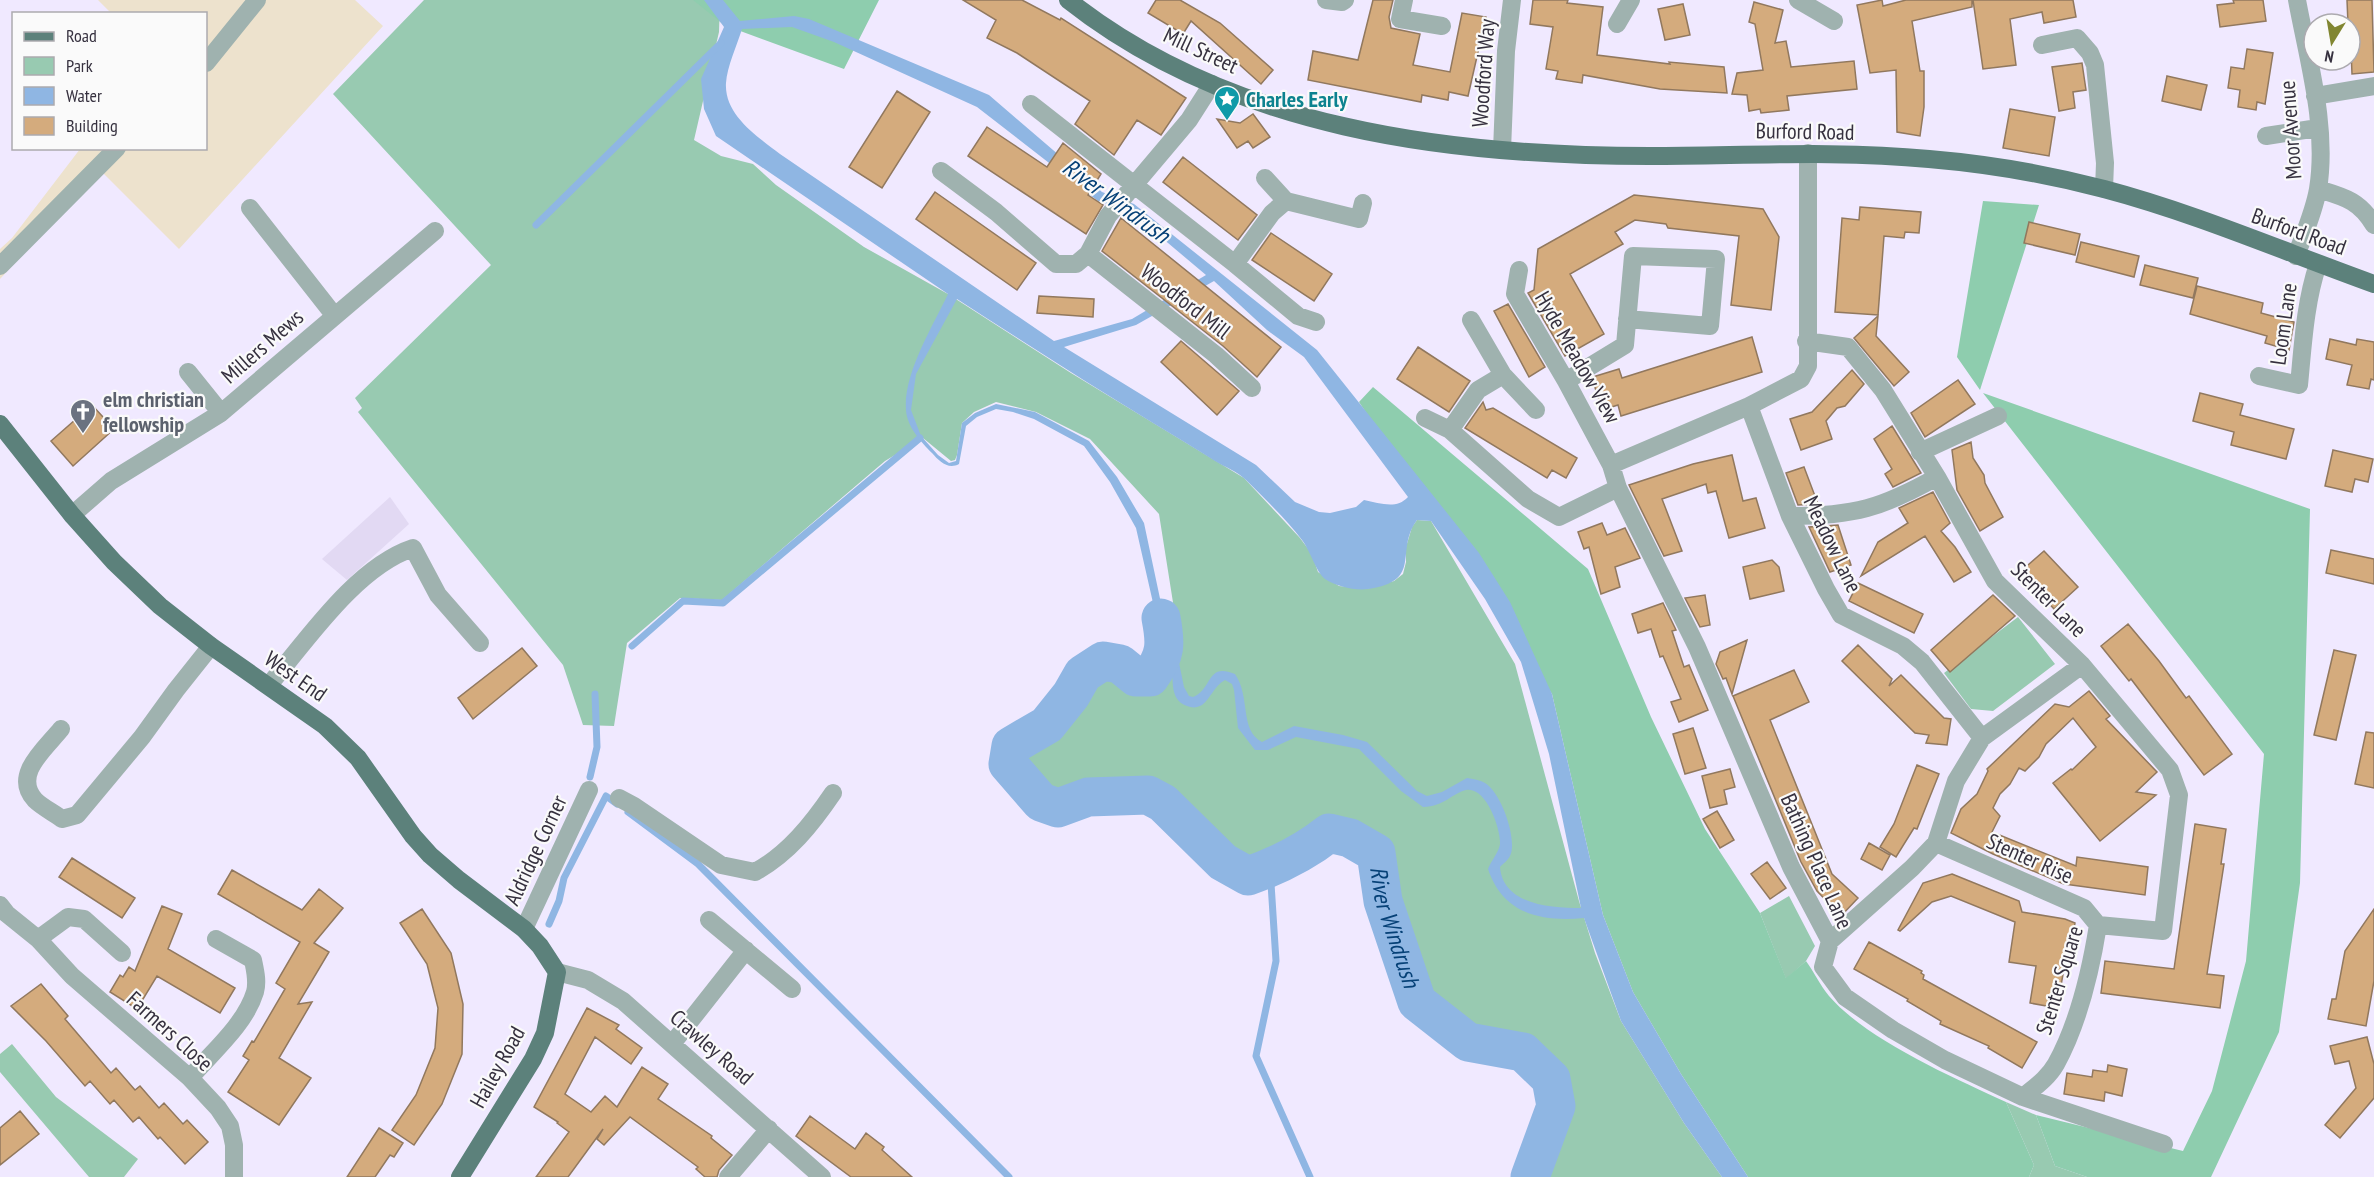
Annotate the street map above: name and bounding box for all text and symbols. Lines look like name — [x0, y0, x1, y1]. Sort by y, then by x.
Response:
legend — [12, 12, 207, 150]
north arrow — [2302, 12, 2362, 72]
street label: Woodford Way — [1465, 17, 1501, 128]
street label: Mill Street — [1159, 21, 1243, 79]
text: Road — [66, 24, 97, 47]
text: N — [2323, 46, 2335, 67]
text: Park — [66, 54, 93, 77]
street label: Moor Avenue — [2273, 80, 2307, 180]
text: Water — [66, 84, 102, 107]
place icon: Charles Early — [1212, 84, 1242, 122]
place label: Charles Early — [1246, 85, 1349, 113]
text: Building — [66, 114, 118, 137]
street label: Burford Road — [1755, 116, 1855, 146]
water label: River Windrush — [1057, 151, 1177, 251]
street label: Burford Road — [2248, 201, 2350, 261]
street label: Woodford Mill — [1135, 257, 1237, 345]
street label: Loom Lane — [2263, 281, 2303, 367]
street label: Hyde Meadow View — [1529, 286, 1627, 428]
street label: Millers Mews — [215, 303, 309, 389]
place label: elm christian fellowship — [103, 385, 204, 438]
church icon: elm christian fellowship — [68, 397, 98, 435]
street label: Meadow Lane — [1798, 491, 1868, 597]
street label: Stenter Lane — [2005, 555, 2093, 643]
street label: West End — [259, 644, 333, 708]
street label: Bathing Place Lane — [1775, 789, 1859, 933]
street label: Aldridge Corner — [497, 790, 573, 910]
street label: Stenter Rise — [1982, 827, 2078, 889]
water label: River Windrush — [1363, 864, 1427, 993]
street label: Stenter Square — [2029, 922, 2089, 1038]
street label: Farmers Close — [121, 985, 219, 1077]
street label: Crawley Road — [665, 1003, 759, 1091]
street label: Hailey Road — [463, 1021, 531, 1113]

